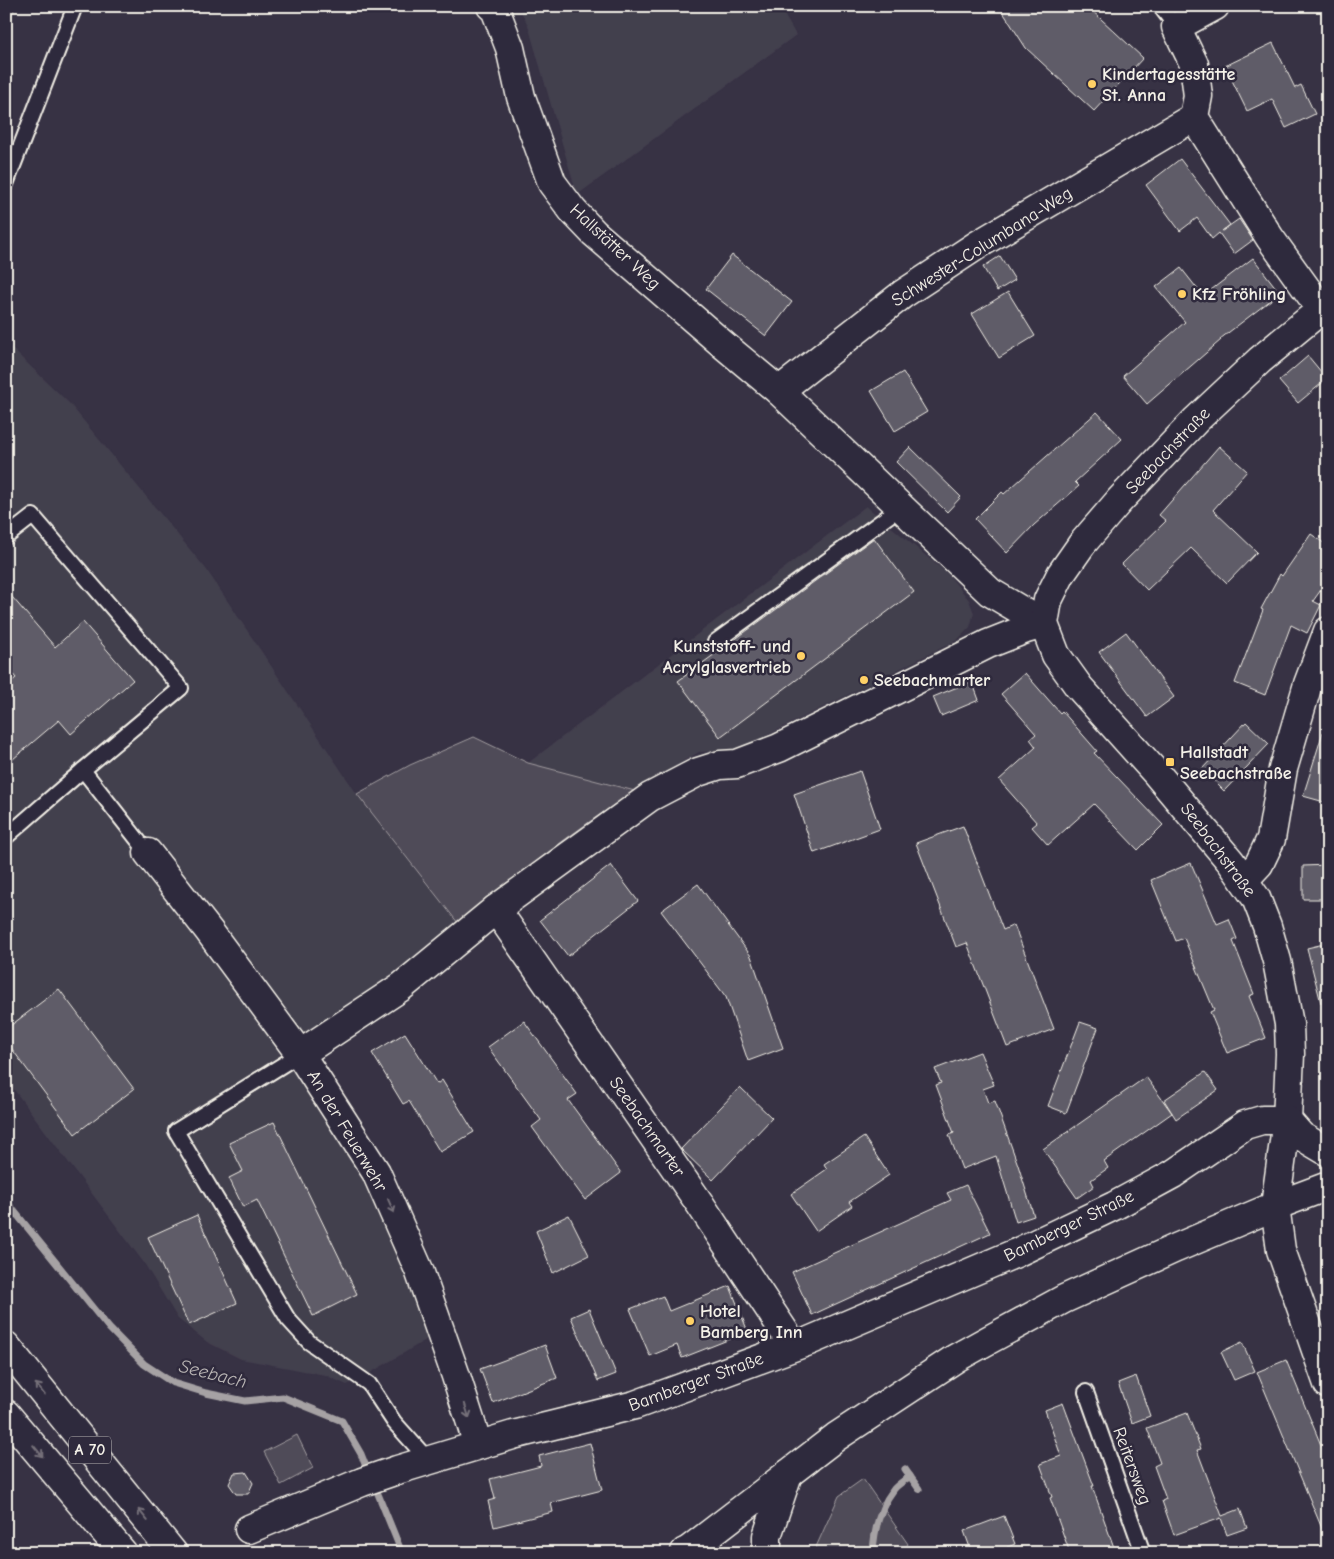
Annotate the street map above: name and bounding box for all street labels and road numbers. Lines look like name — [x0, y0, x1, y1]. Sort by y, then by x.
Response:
street label: Schwester-Columbana-Weg — [888, 183, 1076, 311]
street label: Hallstätter Weg — [565, 200, 665, 294]
street label: Seebachstraße — [1121, 403, 1215, 499]
street label: Seebachstraße — [1176, 799, 1260, 901]
street label: An der Feuerwehr — [302, 1066, 392, 1196]
street label: Seebachmarter — [605, 1073, 690, 1182]
street label: Bamberger Straße — [1001, 1185, 1137, 1267]
street label: Bamberger Straße — [626, 1348, 766, 1416]
street label: Reitersweg — [1108, 1424, 1156, 1508]
road number: A 70 — [69, 1436, 111, 1464]

